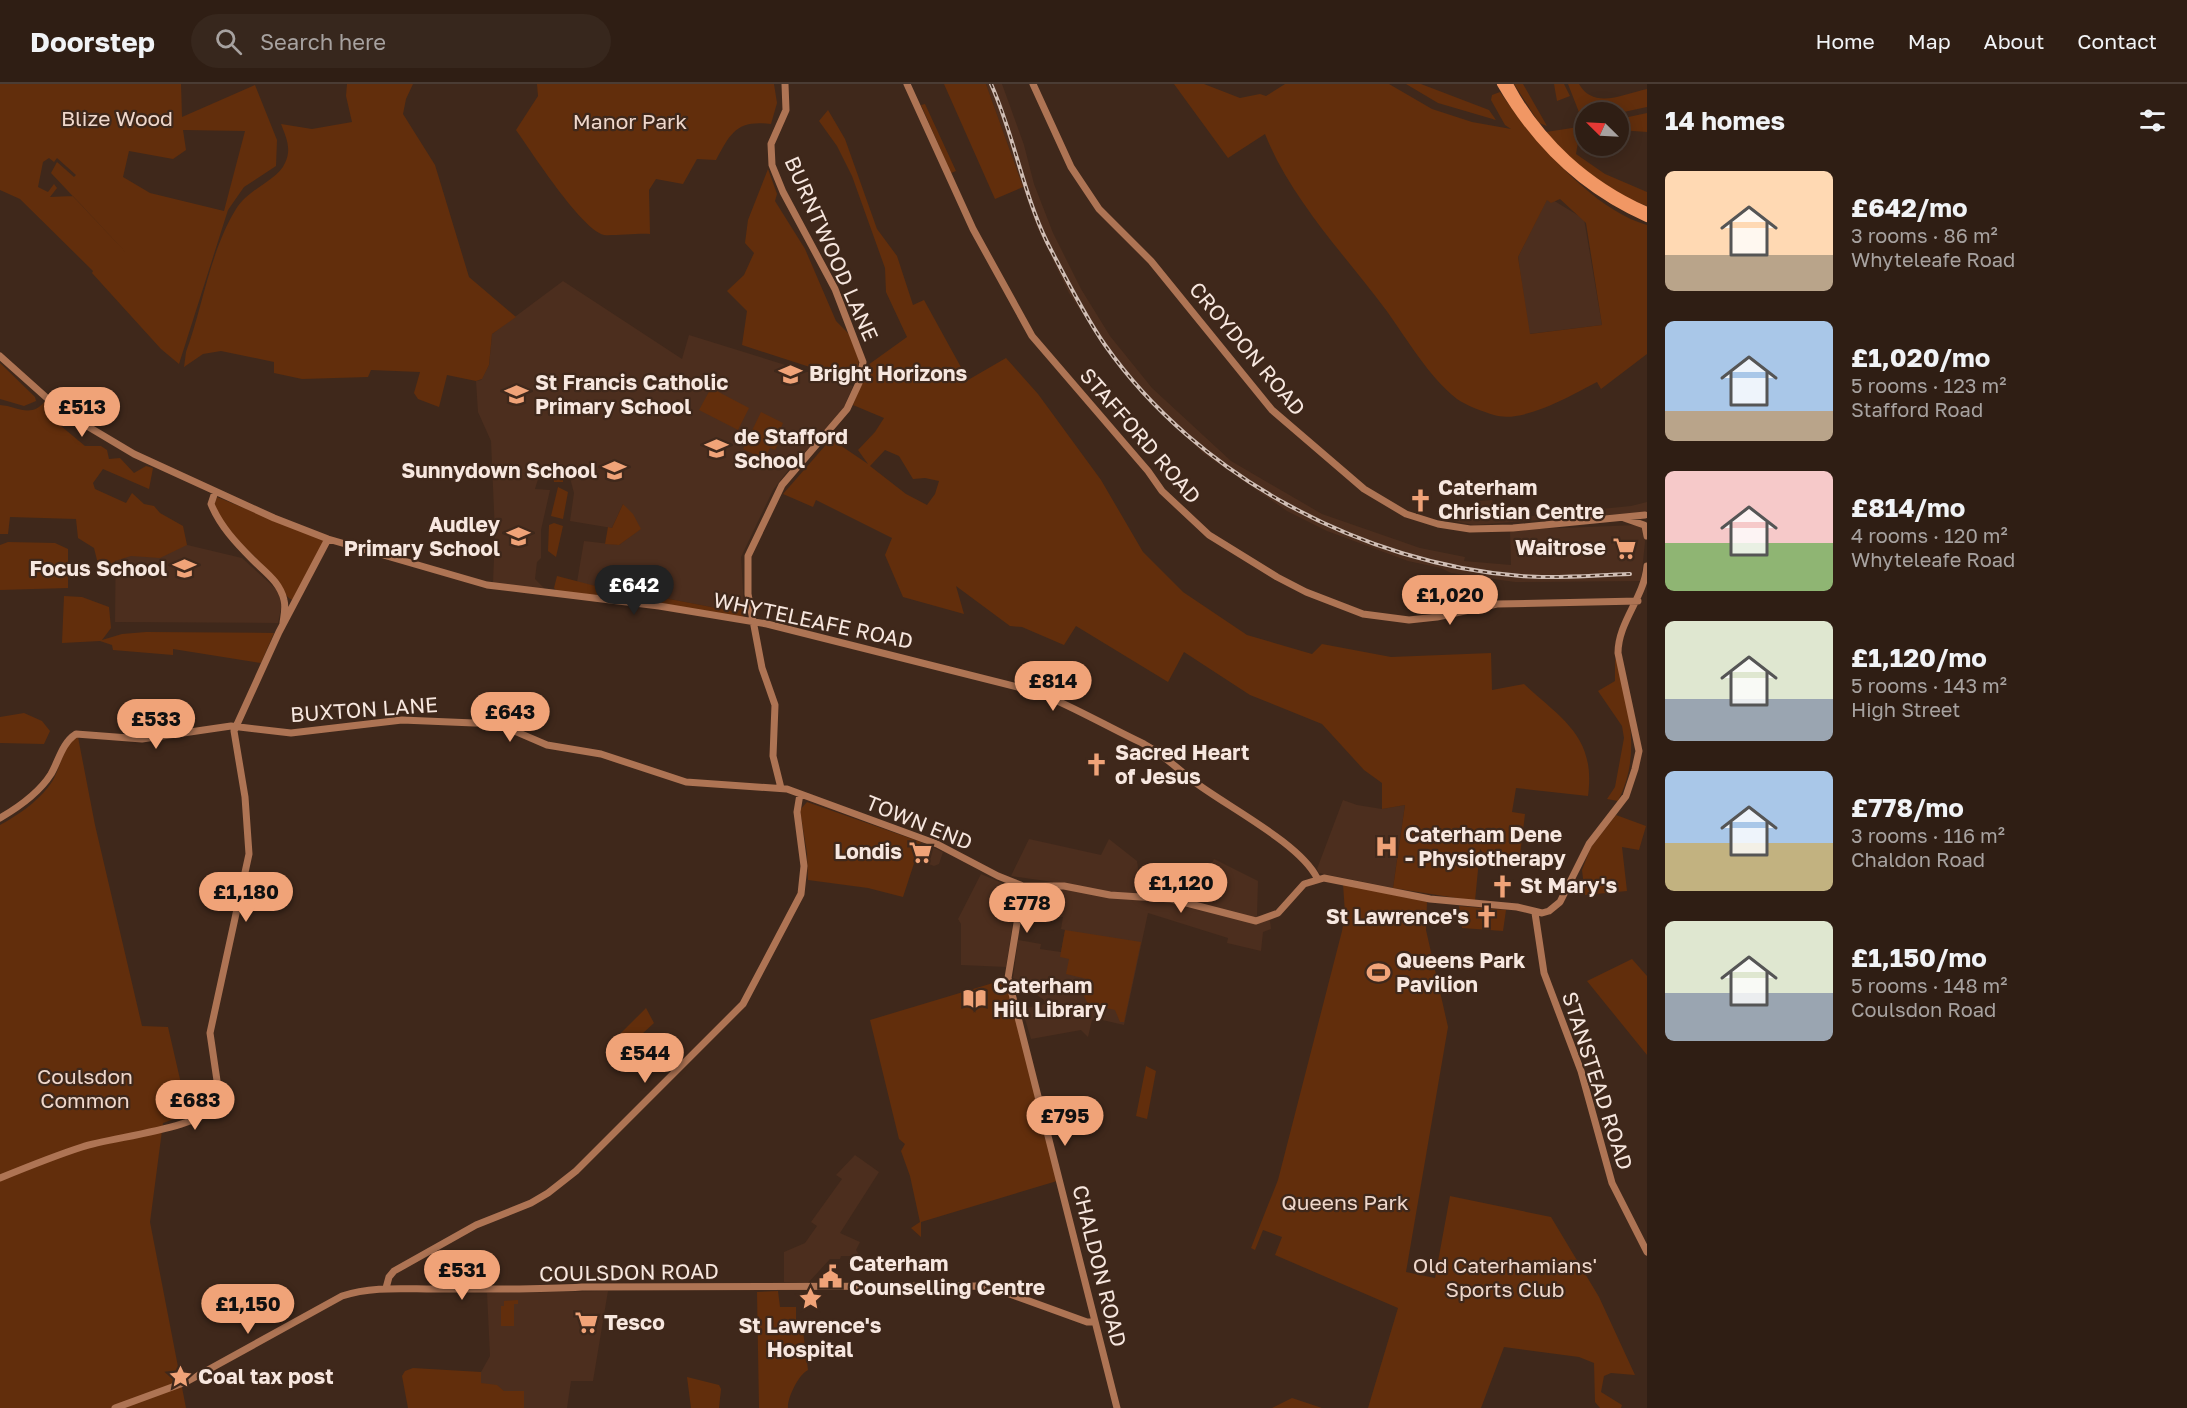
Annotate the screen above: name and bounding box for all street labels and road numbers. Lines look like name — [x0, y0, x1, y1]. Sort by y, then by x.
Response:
street label: BURNTWOOD LANE — [779, 152, 884, 345]
street label: CROYDON ROAD — [1184, 276, 1311, 420]
street label: STAFFORD ROAD — [1075, 362, 1207, 509]
street label: WHYTELEAFE ROAD — [711, 586, 915, 654]
street label: BUXTON LANE — [289, 691, 439, 727]
street label: TOWN END — [862, 789, 977, 855]
street label: STANSTEAD ROAD — [1557, 988, 1639, 1173]
street label: CHALDON ROAD — [1067, 1182, 1133, 1349]
street label: COULSDON ROAD — [539, 1257, 719, 1287]

